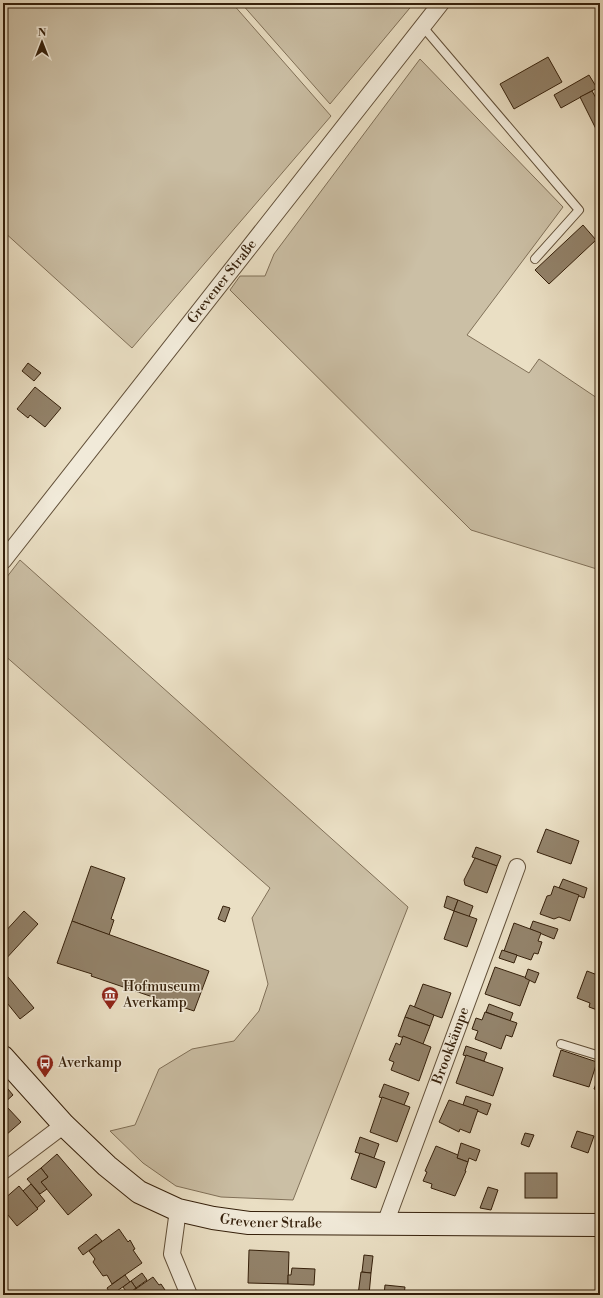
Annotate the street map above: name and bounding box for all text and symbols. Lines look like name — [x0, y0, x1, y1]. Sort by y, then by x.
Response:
north arrow — [22, 22, 62, 62]
text: N — [38, 26, 47, 40]
street label: Grevener Straße — [183, 236, 261, 328]
place label: Hofmuseum Averkamp — [122, 978, 201, 1012]
museum icon: Hofmuseum Averkamp — [100, 985, 120, 1010]
street label: Brookkämpe — [428, 1005, 473, 1088]
bus stop icon: Averkamp — [35, 1053, 55, 1078]
place label: Averkamp — [57, 1054, 122, 1072]
street label: Grevener Straße — [219, 1210, 322, 1232]

